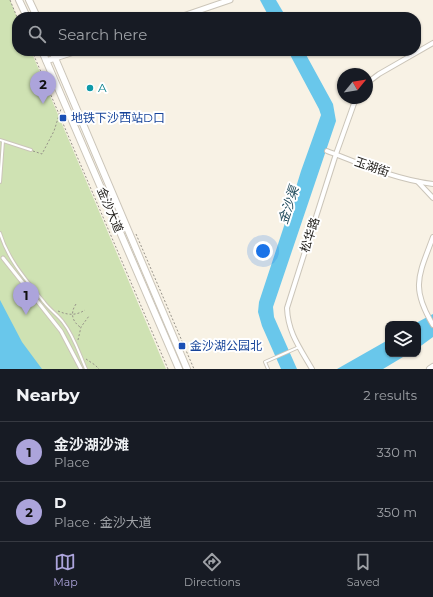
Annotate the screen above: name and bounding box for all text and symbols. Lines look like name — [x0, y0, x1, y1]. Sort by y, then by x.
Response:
search box — [12, 12, 421, 56]
icon: search — [26, 23, 48, 45]
text: Search here — [58, 25, 147, 44]
north arrow — [337, 68, 373, 104]
pin: 2 — [30, 71, 56, 104]
place label: A — [98, 80, 107, 95]
marker: A — [85, 83, 95, 93]
place label: 地铁下沙西站D口 — [71, 110, 165, 125]
marker: 地铁下沙西站D口 — [58, 113, 68, 123]
street label: 玉湖街 — [353, 154, 392, 179]
water label: 金沙渠 — [274, 182, 302, 226]
street label: 金沙大道 — [94, 185, 127, 235]
street label: 松华路 — [297, 215, 322, 254]
your location — [253, 241, 273, 261]
pin: 1 — [13, 282, 39, 315]
map controls — [385, 321, 421, 357]
button: layers — [385, 321, 421, 357]
place label: 金沙湖公园北 — [190, 338, 262, 353]
marker: 金沙湖公园北 — [177, 341, 187, 351]
text: Nearby — [16, 385, 80, 405]
text: 2 results — [363, 387, 417, 403]
text: 金沙湖沙滩 — [54, 435, 129, 454]
text: 1 — [26, 444, 32, 460]
text: 330 m — [377, 444, 417, 460]
text: Place — [54, 454, 90, 470]
text: D — [54, 493, 66, 512]
text: 2 — [25, 504, 33, 520]
text: 350 m — [377, 504, 417, 520]
text: Place · 金沙大道 — [54, 514, 152, 530]
tab: Map — [53, 551, 78, 589]
tab: Directions — [184, 551, 240, 589]
tab: Saved — [347, 551, 380, 589]

